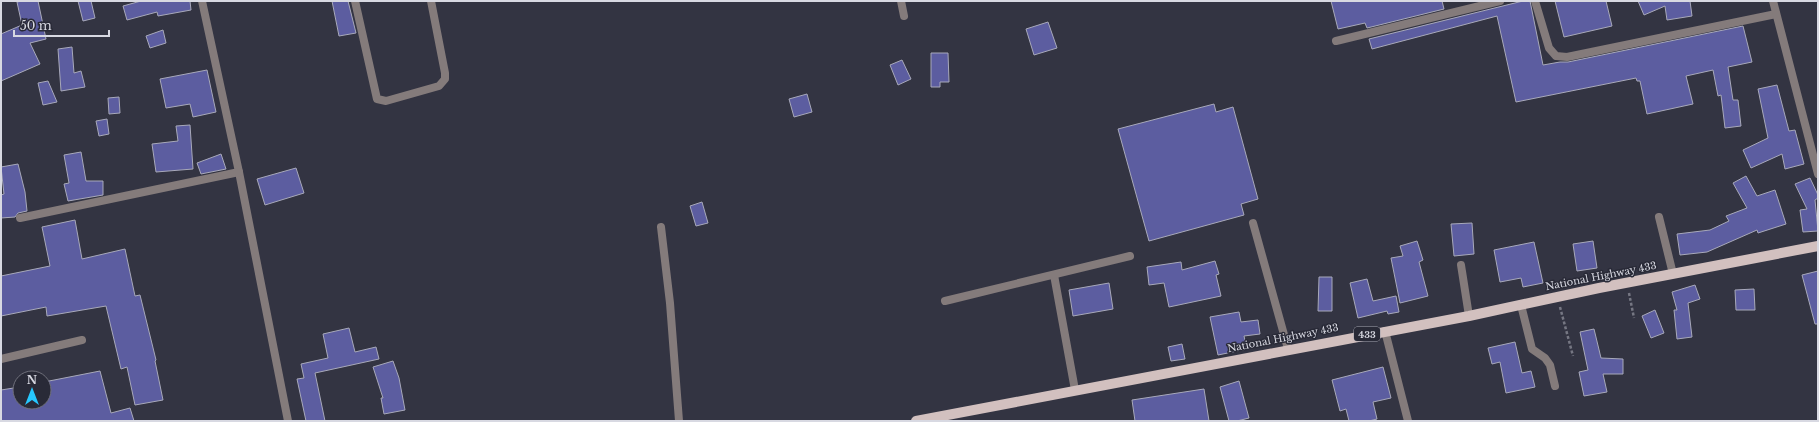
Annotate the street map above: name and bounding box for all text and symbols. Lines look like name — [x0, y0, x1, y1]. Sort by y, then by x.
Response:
scale bar — [14, 12, 109, 38]
text: 50 m — [20, 18, 52, 33]
street label: National Highway 433 — [1544, 259, 1658, 293]
street label: National Highway 433 — [1226, 321, 1340, 355]
road number: 433 — [1354, 327, 1380, 341]
north arrow — [12, 370, 52, 410]
text: N — [27, 373, 38, 387]

